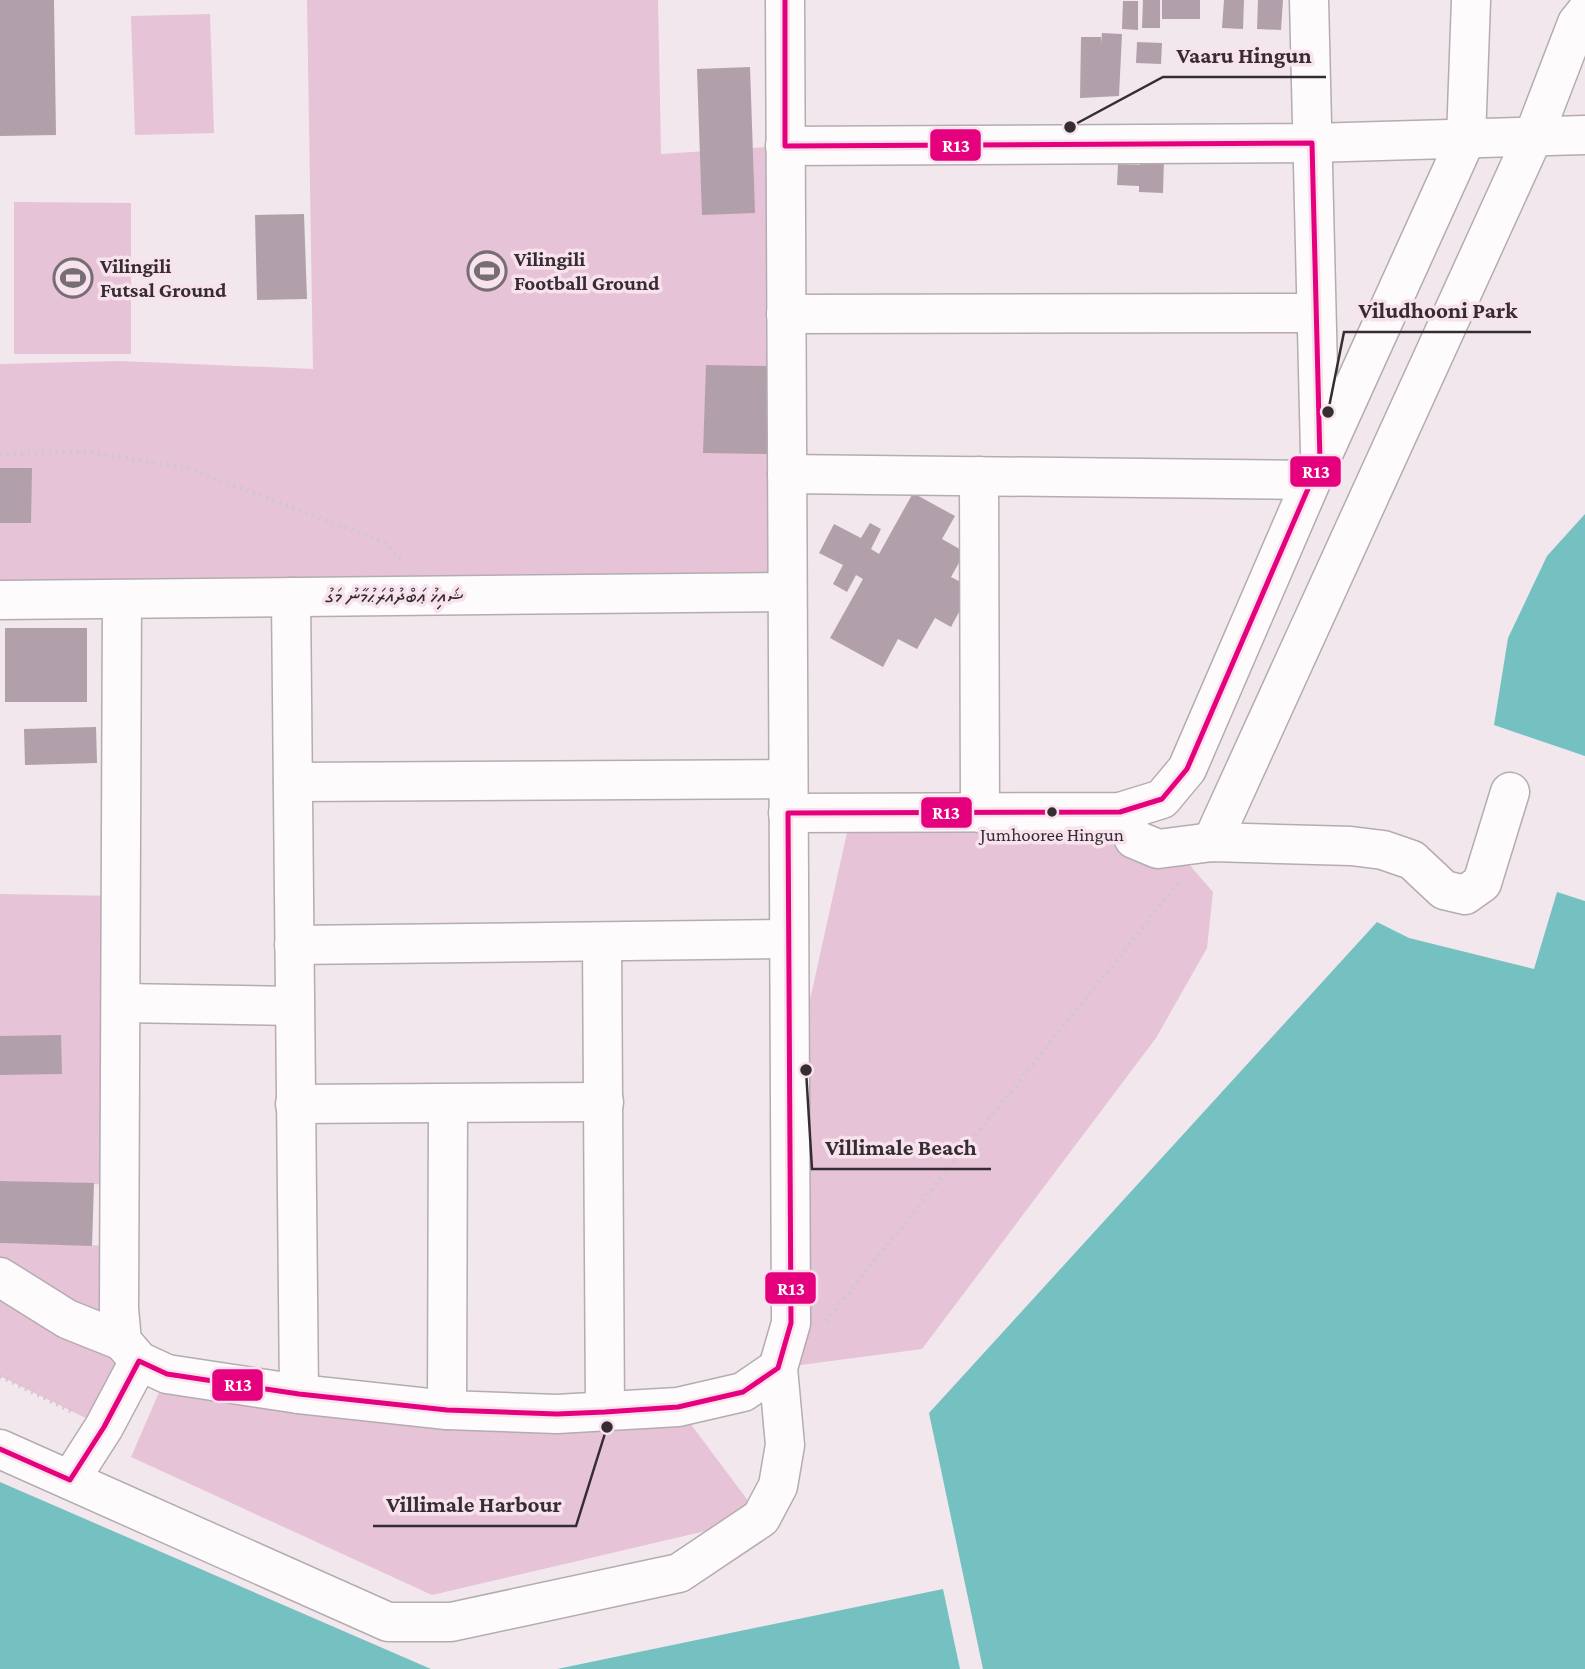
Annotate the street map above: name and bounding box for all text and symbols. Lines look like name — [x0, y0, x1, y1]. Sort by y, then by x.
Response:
callout: Vaaru Hingun — [1163, 33, 1326, 77]
text: Vaaru Hingun — [1175, 42, 1312, 68]
line badge: R13 — [929, 128, 982, 162]
text: R13 — [942, 135, 970, 156]
place label: Vilingili Football Ground — [513, 247, 660, 295]
sports icon: Vilingili Football Ground — [466, 250, 508, 292]
place label: Vilingili Futsal Ground — [99, 254, 227, 302]
sports icon: Vilingili Futsal Ground — [52, 257, 94, 299]
callout: Viludhooni Park — [1344, 288, 1531, 332]
text: Viludhooni Park — [1358, 297, 1518, 323]
line badge: R13 — [1289, 455, 1342, 488]
text: R13 — [1302, 461, 1330, 482]
street label: ޝައިިޚު ޢަބްދުއްރަޙުމާނު މަގު — [324, 584, 464, 610]
line badge: R13 — [920, 796, 973, 829]
text: R13 — [932, 802, 960, 823]
marker: Jumhooree Hingun — [1045, 805, 1059, 819]
place label: Jumhooree Hingun — [978, 824, 1124, 845]
callout: Villimale Beach — [812, 1125, 991, 1169]
text: Villimale Beach — [824, 1134, 977, 1160]
line badge: R13 — [764, 1271, 817, 1305]
text: R13 — [777, 1278, 805, 1299]
line badge: R13 — [211, 1368, 264, 1402]
text: R13 — [224, 1374, 252, 1395]
callout: Villimale Harbour — [373, 1482, 576, 1526]
text: Villimale Harbour — [385, 1491, 562, 1517]

